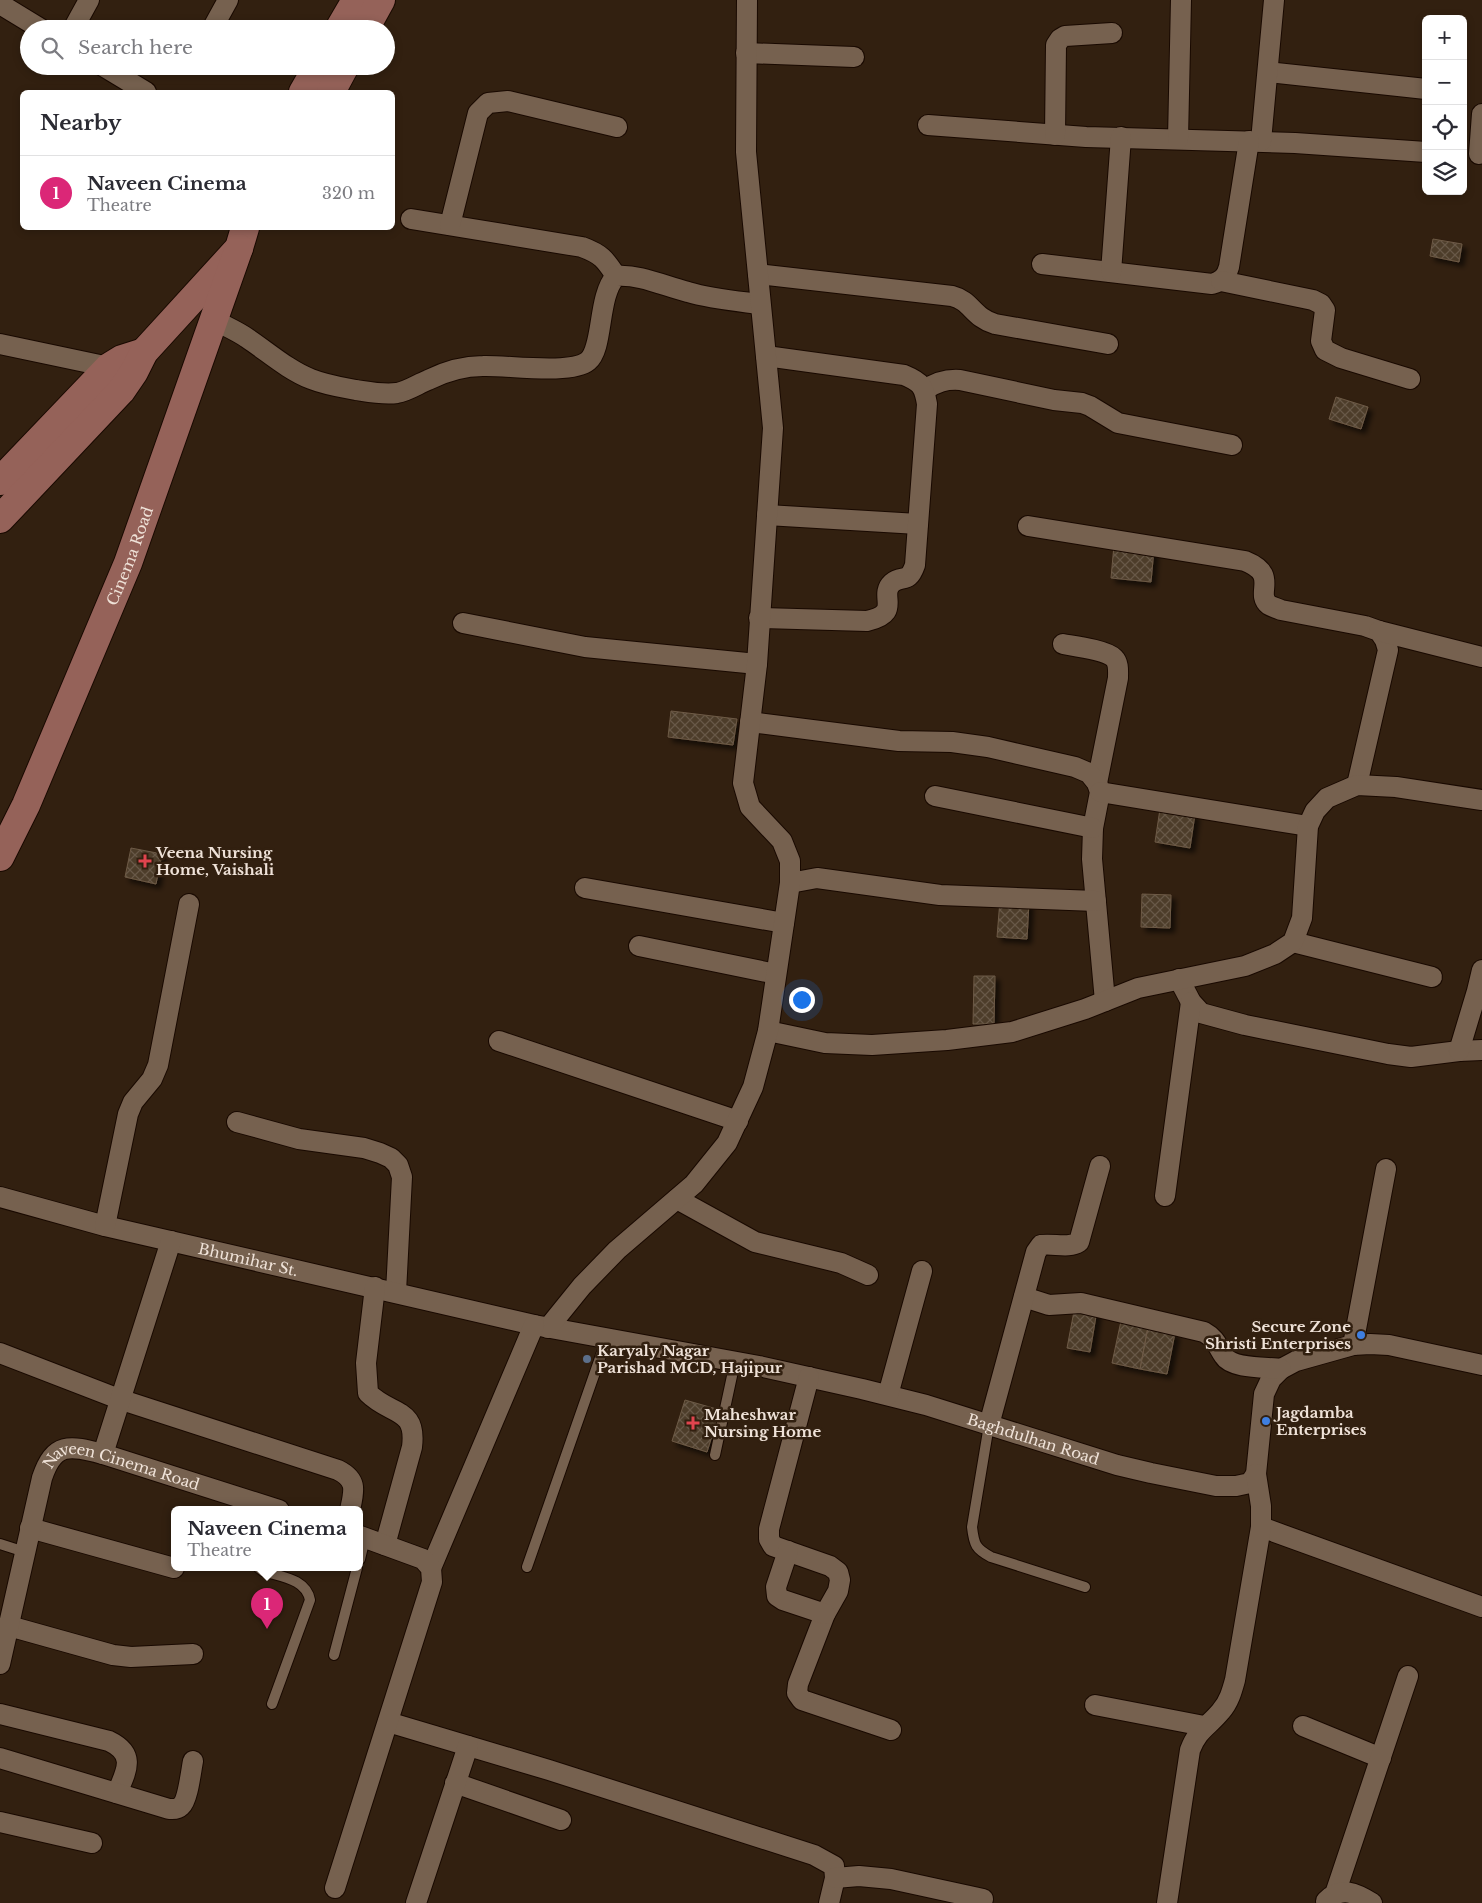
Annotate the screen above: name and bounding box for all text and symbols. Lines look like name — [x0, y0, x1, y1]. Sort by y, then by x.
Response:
map controls — [1422, 15, 1467, 195]
button: + — [1422, 15, 1467, 60]
search box — [20, 20, 395, 75]
icon: search — [38, 34, 66, 62]
text: Search here — [78, 36, 193, 59]
button: − — [1422, 60, 1467, 105]
button: locate — [1422, 105, 1467, 150]
text: Nearby — [40, 110, 121, 136]
button: layers — [1422, 150, 1467, 195]
text: Naveen Cinema — [87, 172, 247, 195]
text: 1 — [53, 183, 59, 203]
text: 320 m — [322, 183, 375, 203]
text: Theatre — [87, 195, 152, 215]
street label: Cinema Road — [102, 504, 157, 608]
place label: Veena Nursing Home, Vaishali — [155, 843, 275, 879]
marker: Veena Nursing Home, Vaishali — [138, 854, 152, 868]
your location — [789, 987, 815, 1013]
street label: Bhumihar St. — [196, 1238, 300, 1280]
place label: Secure Zone Shristi Enterprises — [1205, 1317, 1351, 1353]
marker: Secure Zone Shristi Enterprises — [1355, 1329, 1367, 1341]
place label: Karyaly Nagar Parishad MCD, Hajipur — [597, 1341, 783, 1377]
marker: Karyaly Nagar Parishad MCD, Hajipur — [581, 1353, 593, 1365]
place label: Jagdamba Enterprises — [1273, 1403, 1366, 1439]
place label: Maheshwar Nursing Home — [704, 1405, 821, 1441]
street label: Baghdulhan Road — [965, 1409, 1102, 1468]
marker: Jagdamba Enterprises — [1260, 1415, 1272, 1427]
marker: Maheshwar Nursing Home — [686, 1416, 700, 1430]
street label: Naveen Cinema Road — [38, 1439, 202, 1494]
popup — [171, 1506, 363, 1571]
text: Naveen Cinema — [187, 1517, 347, 1540]
text: Theatre — [187, 1540, 252, 1560]
pin: 1 — [251, 1588, 283, 1629]

